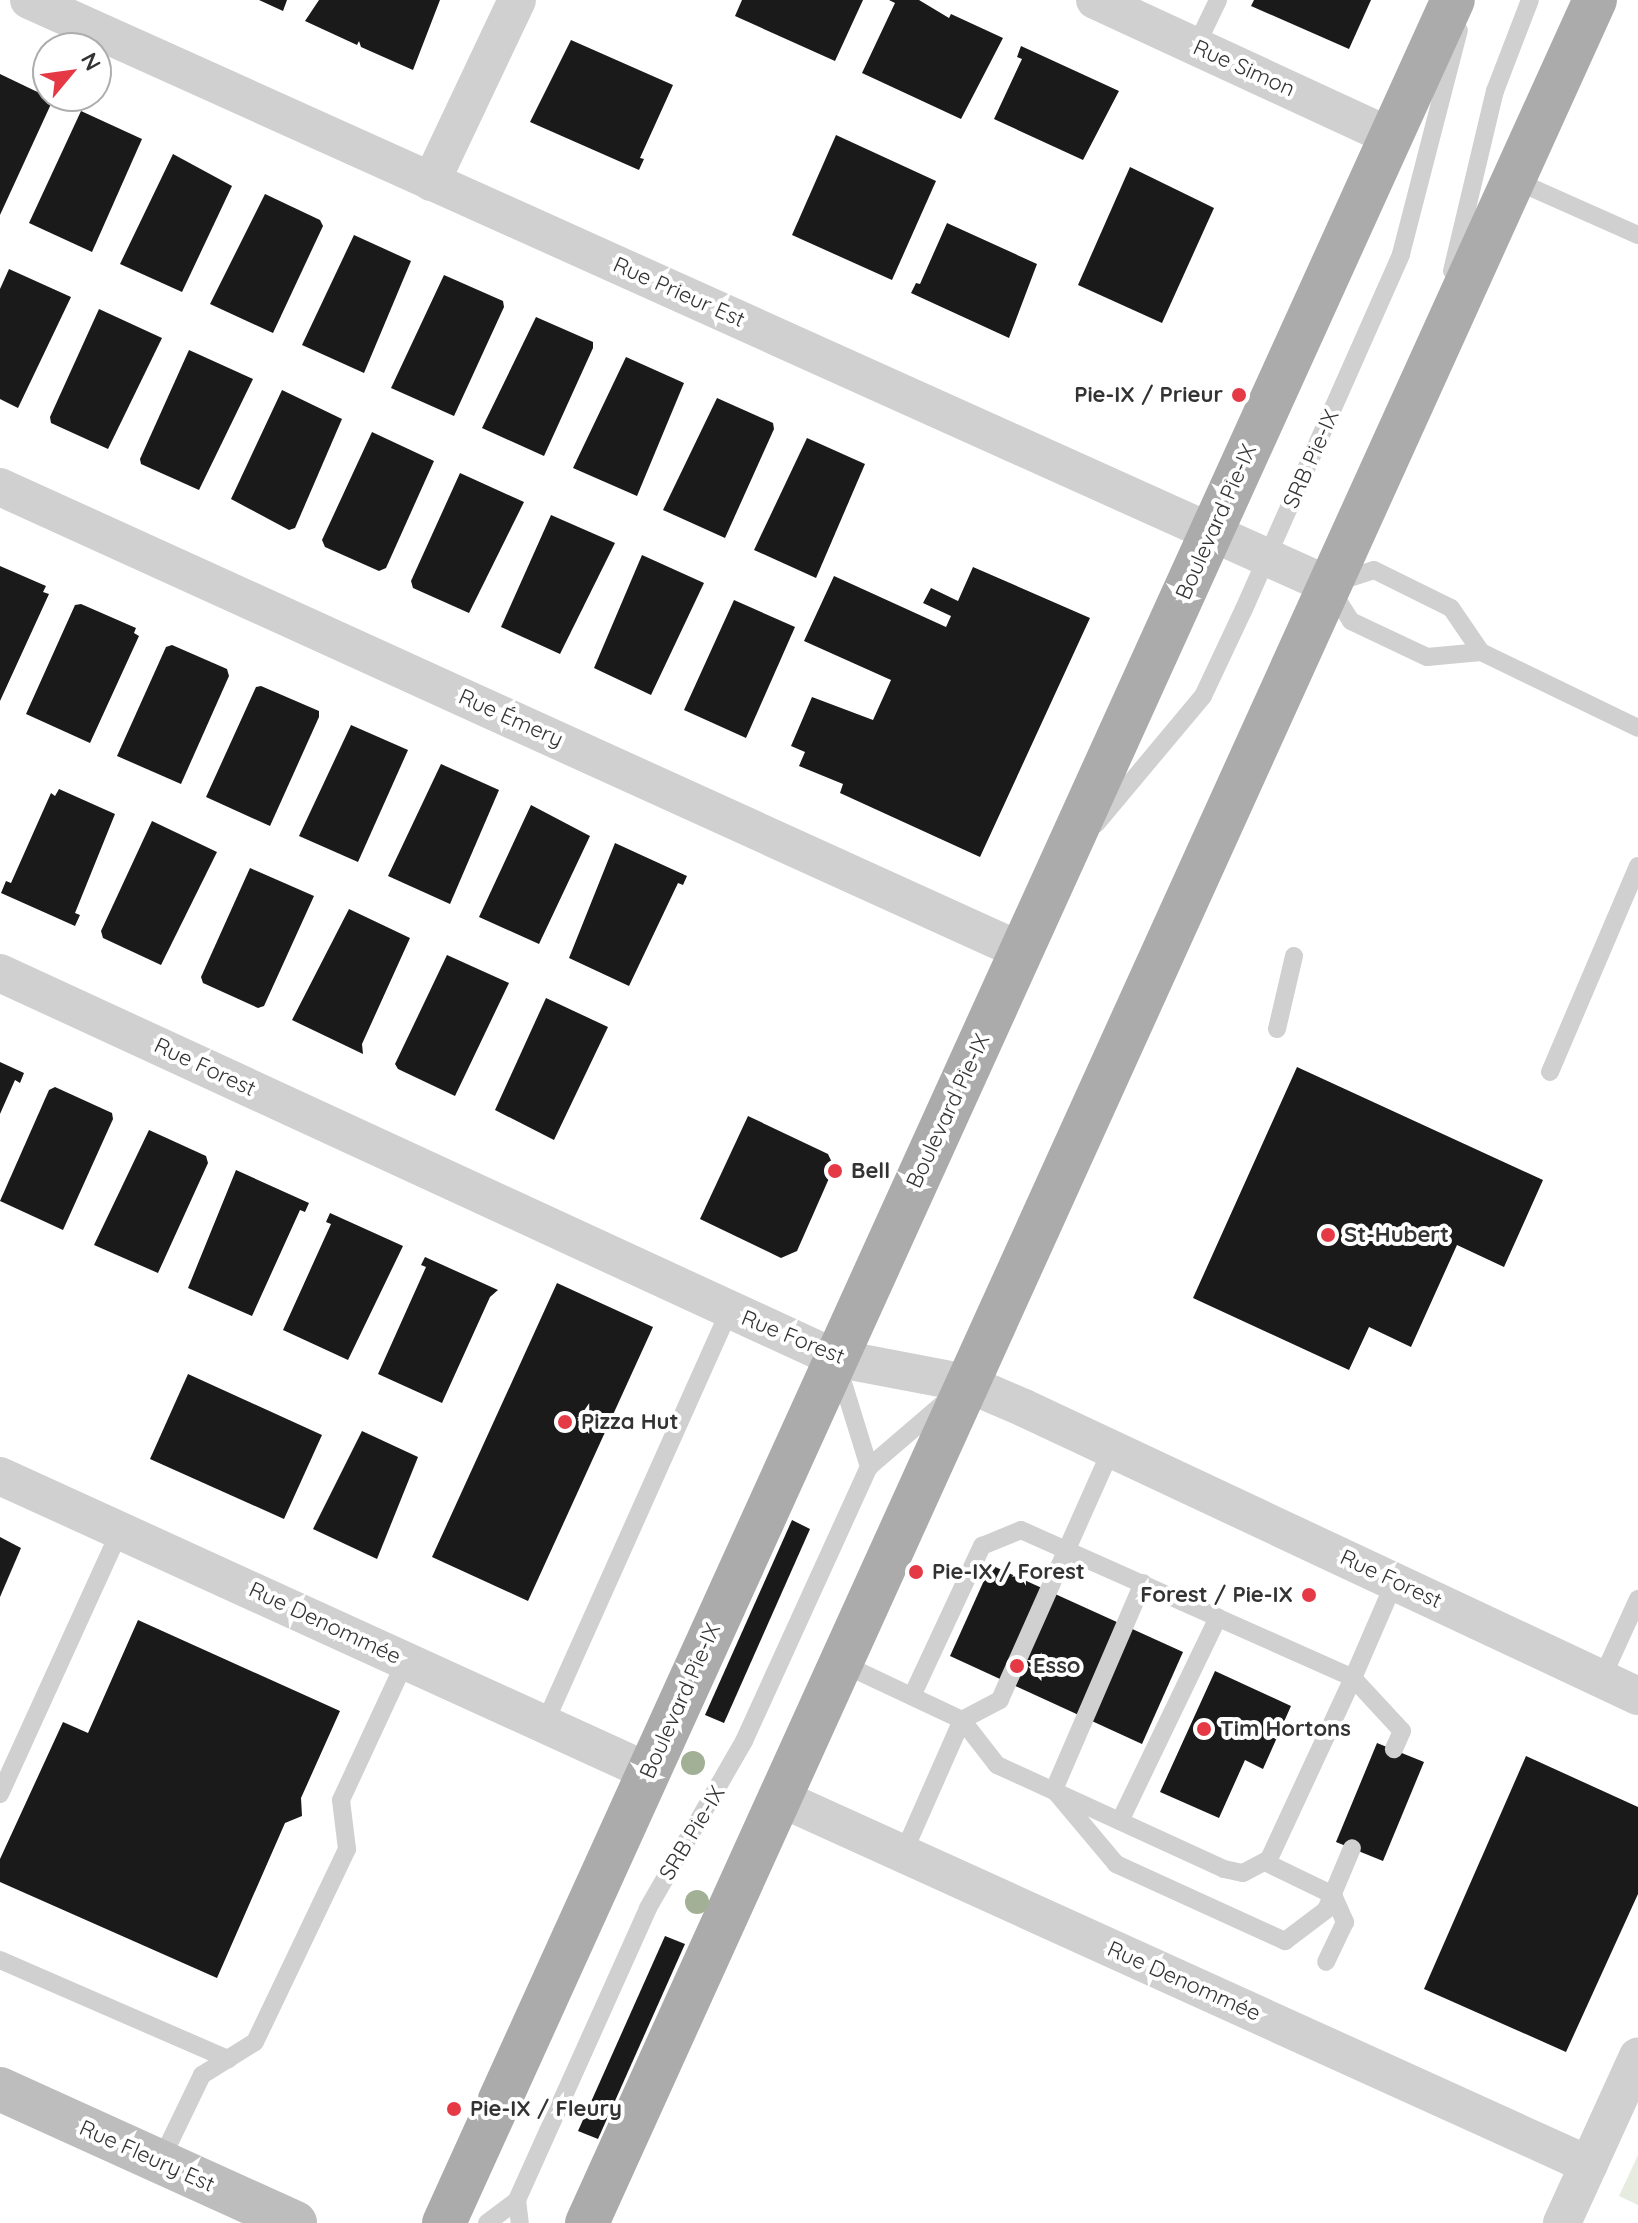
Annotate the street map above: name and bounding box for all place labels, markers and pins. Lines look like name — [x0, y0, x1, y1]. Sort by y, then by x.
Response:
place label: Pie-IX / Prieur — [1074, 382, 1223, 408]
marker: Pie-IX / Prieur — [1230, 386, 1248, 404]
place label: Bell — [851, 1158, 890, 1184]
marker: Bell — [826, 1162, 844, 1180]
place label: St-Hubert — [1344, 1222, 1449, 1248]
marker: St-Hubert — [1319, 1226, 1337, 1244]
place label: Pizza Hut — [581, 1409, 678, 1435]
marker: Pizza Hut — [556, 1413, 574, 1431]
place label: Pie-IX / Forest — [932, 1559, 1085, 1585]
marker: Pie-IX / Forest — [907, 1563, 925, 1581]
place label: Forest / Pie-IX — [1140, 1582, 1293, 1608]
marker: Forest / Pie-IX — [1300, 1586, 1318, 1604]
place label: Esso — [1033, 1653, 1081, 1679]
marker: Esso — [1008, 1657, 1026, 1675]
place label: Tim Hortons — [1220, 1716, 1351, 1742]
marker: Tim Hortons — [1195, 1720, 1213, 1738]
place label: Pie-IX / Fleury — [470, 2096, 622, 2122]
marker: Pie-IX / Fleury — [445, 2100, 463, 2118]

